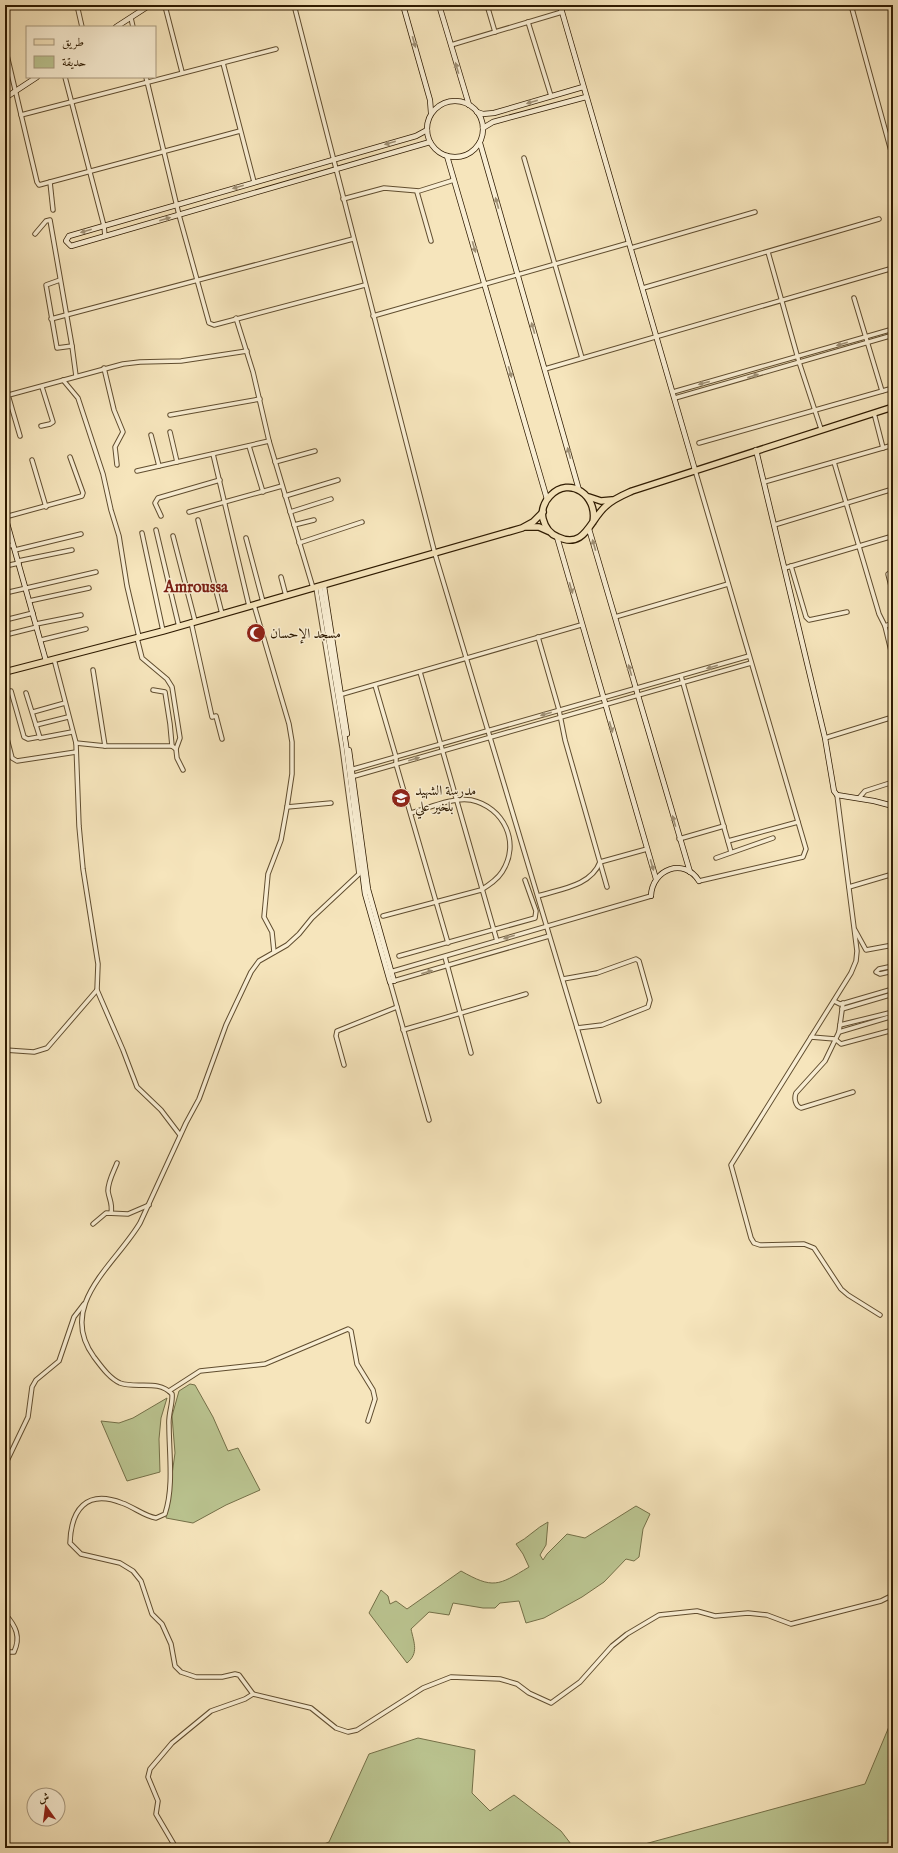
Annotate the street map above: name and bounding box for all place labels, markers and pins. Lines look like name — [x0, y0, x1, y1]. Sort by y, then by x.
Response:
mosque icon: مسجد الإحسان — [245, 622, 267, 644]
place label: مسجد الإحسان — [270, 625, 341, 644]
place label: مدرسة الشهيد بلخير علي — [415, 782, 476, 819]
school or university icon: مدرسة الشهيد بلخير علي — [390, 787, 412, 809]

